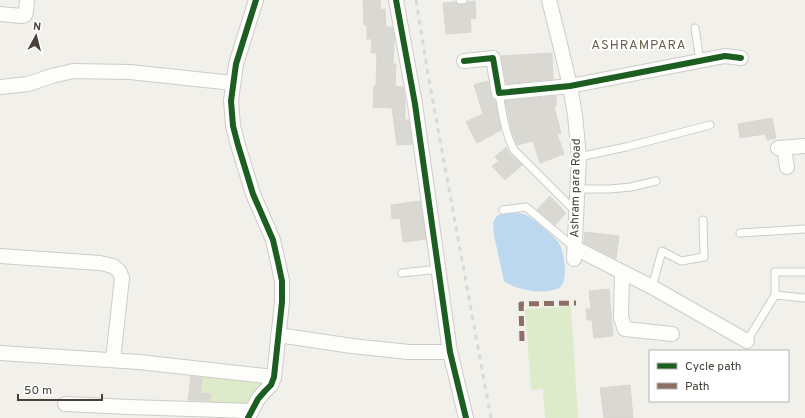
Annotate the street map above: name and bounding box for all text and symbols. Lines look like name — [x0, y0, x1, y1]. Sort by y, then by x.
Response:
north arrow — [16, 16, 56, 56]
text: N — [32, 20, 42, 34]
district label: ASHRAMPARA — [591, 38, 687, 54]
street label: Ashram para Road — [567, 138, 585, 238]
legend — [649, 350, 789, 402]
text: Cycle path — [685, 359, 742, 375]
scale bar — [18, 376, 102, 402]
text: Path — [685, 379, 710, 395]
text: 50 m — [24, 383, 52, 399]

